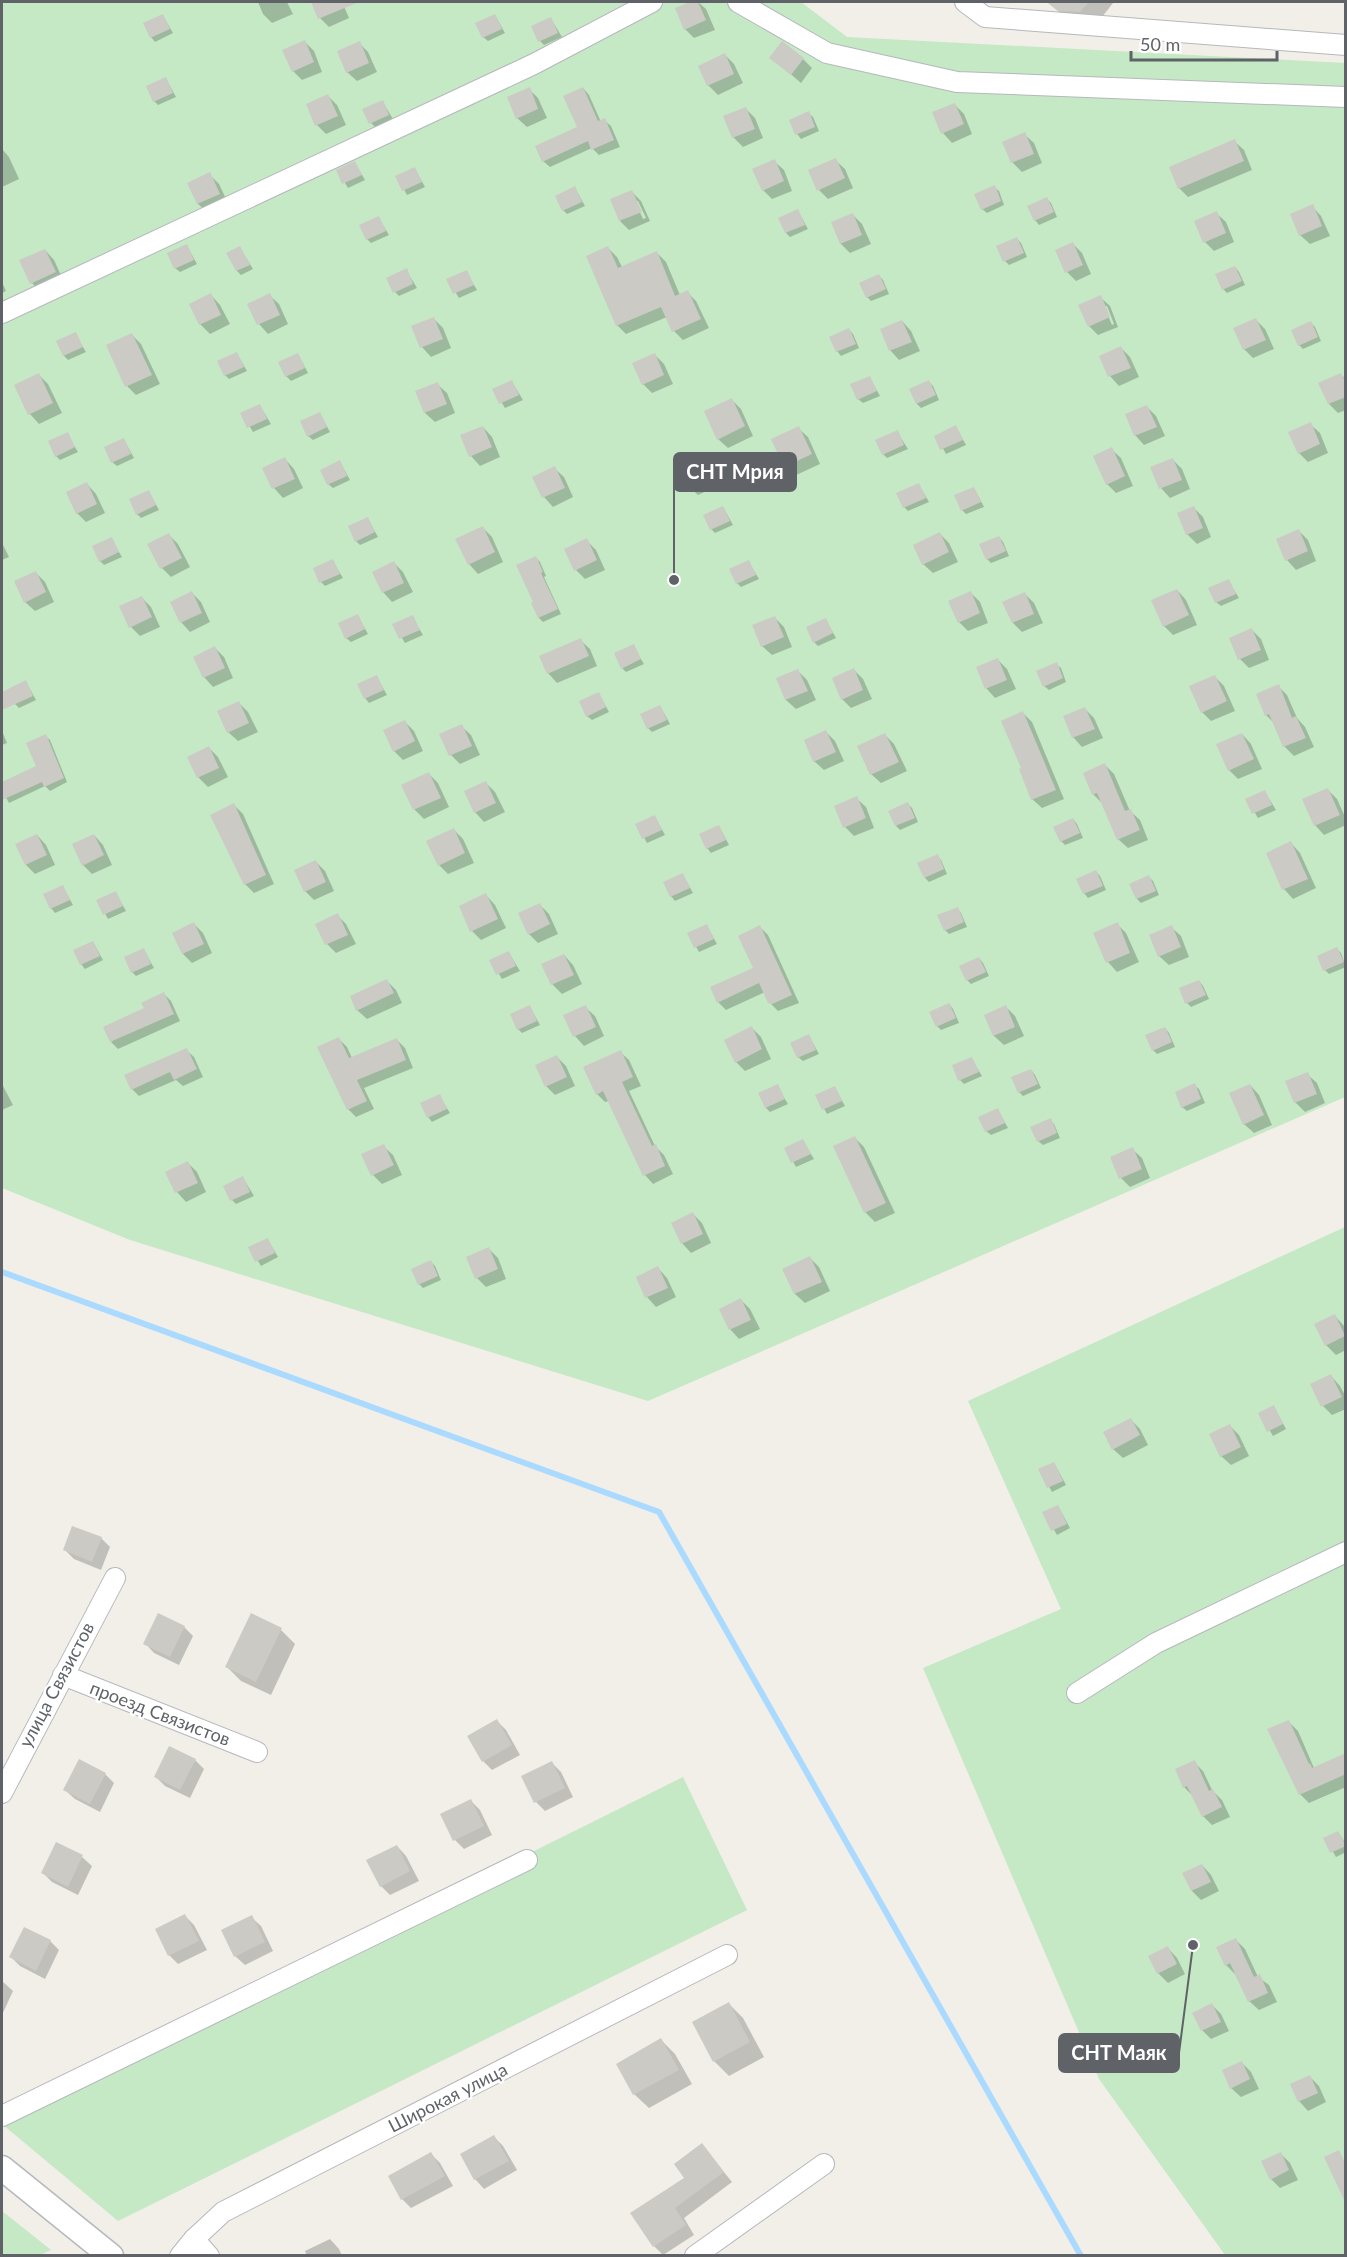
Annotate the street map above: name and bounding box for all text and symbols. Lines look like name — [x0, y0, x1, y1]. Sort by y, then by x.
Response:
scale bar — [1131, 24, 1276, 62]
text: 50 m — [1140, 33, 1180, 55]
callout: СНТ Мрия — [674, 453, 796, 491]
text: СНТ Мрия — [686, 459, 784, 483]
street label: улица Связистов — [14, 1618, 98, 1751]
street label: проезд Связистов — [87, 1676, 234, 1750]
callout: СНТ Маяк — [1059, 2034, 1179, 2072]
text: СНТ Маяк — [1071, 2040, 1167, 2064]
street label: Широкая улица — [384, 2058, 511, 2137]

